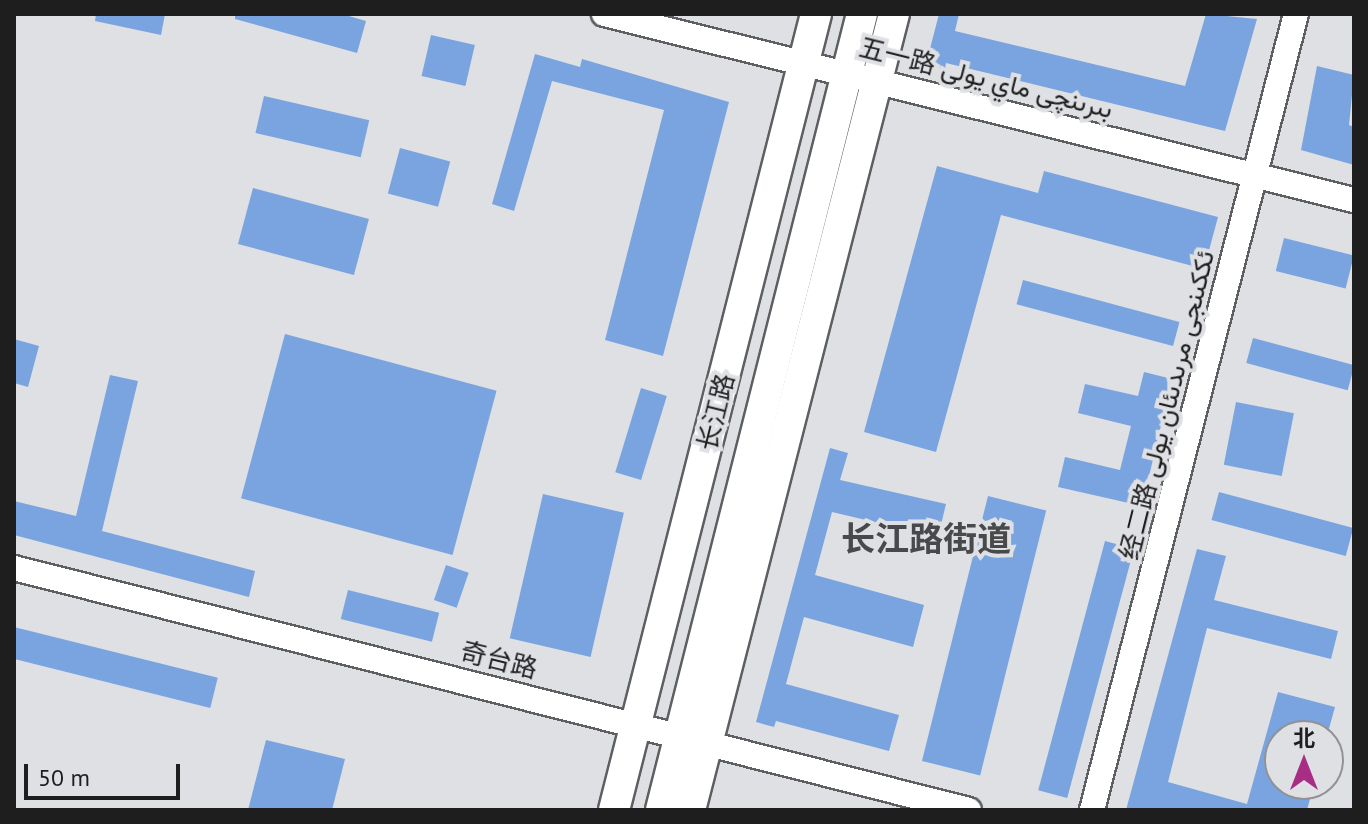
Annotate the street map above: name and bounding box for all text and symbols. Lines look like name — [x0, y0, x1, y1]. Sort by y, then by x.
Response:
street label: 五一路 بىرىنچى ماي يولى — [856, 31, 1116, 125]
street label: 经二路 ئككىنجى مرىدىئان يولى — [1113, 247, 1221, 563]
street label: 长江路 — [691, 370, 741, 454]
district label: 长江路街道 — [841, 519, 1011, 559]
street label: 奇台路 — [457, 635, 541, 685]
north arrow — [1264, 720, 1344, 800]
text: 北 — [1293, 724, 1315, 752]
scale bar — [28, 748, 184, 798]
text: 50 m — [38, 762, 90, 793]

